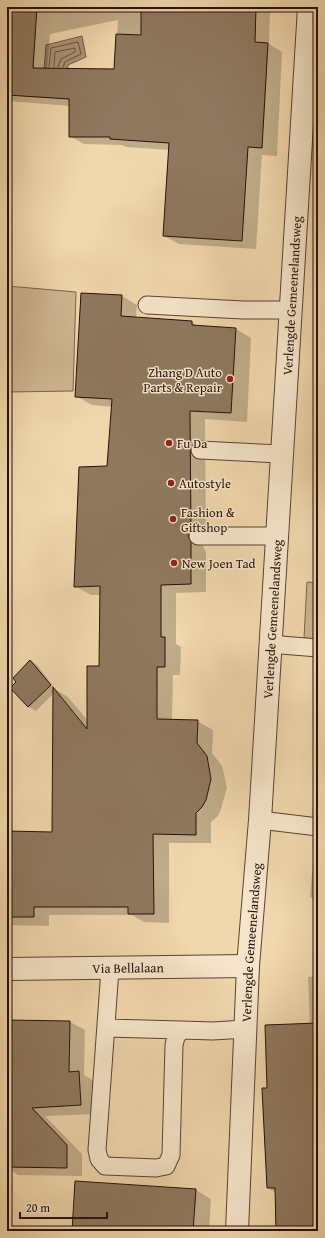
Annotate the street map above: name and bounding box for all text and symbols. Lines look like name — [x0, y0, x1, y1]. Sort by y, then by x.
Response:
street label: Verlengde Gemeenelandsweg — [278, 215, 306, 376]
place label: Zhang D Auto Parts & Repair — [143, 363, 223, 397]
marker: Zhang D Auto Parts & Repair — [225, 374, 235, 384]
place label: Fu Da — [177, 434, 208, 453]
marker: Fu Da — [164, 438, 174, 448]
place label: Autostyle — [179, 474, 231, 493]
marker: Autostyle — [166, 478, 176, 488]
place label: Fashion & Giftshop — [181, 503, 235, 537]
marker: Fashion & Giftshop — [168, 514, 178, 524]
street label: Verlengde Gemeenelandsweg — [258, 538, 287, 699]
place label: New Joen Tad — [182, 554, 256, 573]
marker: New Joen Tad — [169, 558, 179, 568]
street label: Verlengde Gemeenelandsweg — [237, 862, 266, 1022]
street label: Via Bellalaan — [92, 958, 165, 978]
scale bar — [20, 1194, 107, 1220]
text: 20 m — [26, 1199, 50, 1216]

